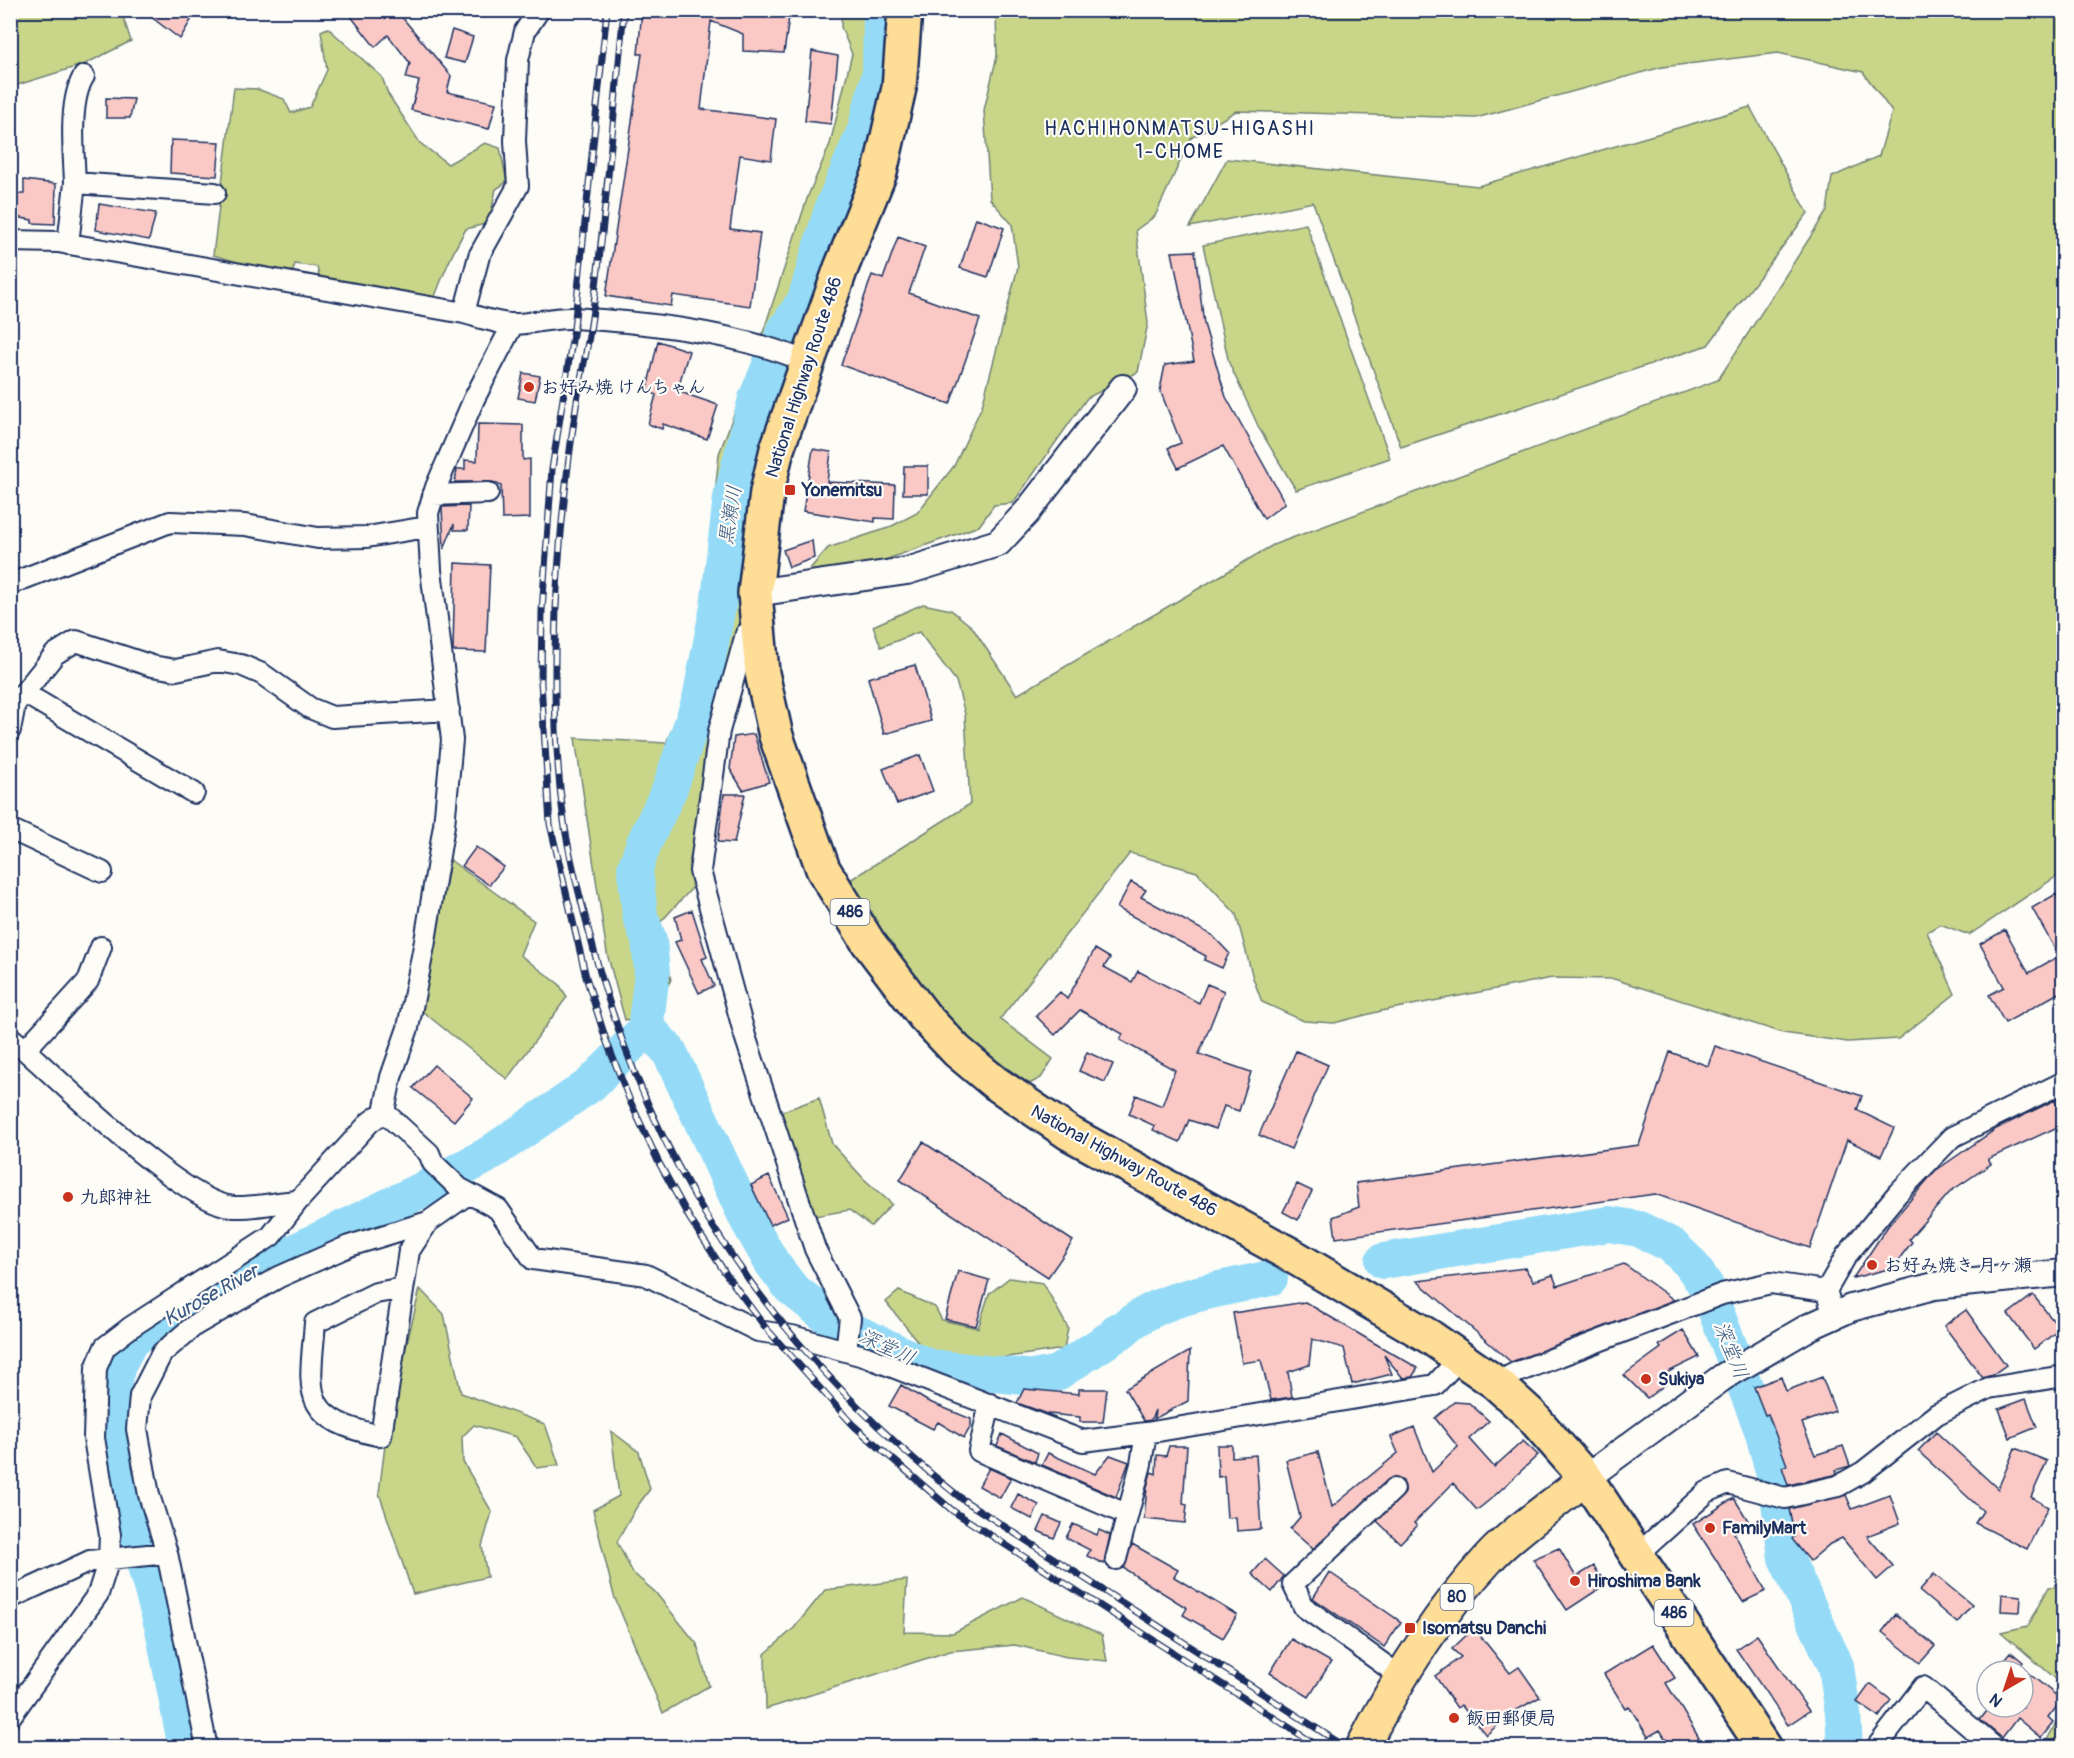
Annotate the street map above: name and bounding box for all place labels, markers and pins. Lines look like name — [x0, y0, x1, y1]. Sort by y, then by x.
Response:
place label: お好み焼 けんちゃん — [541, 376, 706, 399]
marker: お好み焼 けんちゃん — [522, 380, 536, 394]
place label: Yonemitsu — [801, 479, 882, 502]
marker: Yonemitsu — [783, 483, 797, 497]
place label: 九郎神社 — [80, 1186, 152, 1209]
marker: 九郎神社 — [61, 1190, 75, 1204]
place label: お好み焼き 月ヶ瀬 — [1884, 1254, 2032, 1277]
marker: お好み焼き 月ヶ瀬 — [1865, 1258, 1879, 1272]
place label: Sukiya — [1658, 1368, 1705, 1391]
marker: Sukiya — [1639, 1372, 1653, 1386]
place label: FamilyMart — [1722, 1517, 1807, 1540]
marker: FamilyMart — [1703, 1521, 1717, 1535]
place label: Hiroshima Bank — [1587, 1570, 1701, 1593]
marker: Hiroshima Bank — [1568, 1574, 1582, 1588]
place label: Isomatsu Danchi — [1422, 1617, 1546, 1640]
marker: Isomatsu Danchi — [1403, 1621, 1417, 1635]
place label: 飯田郵便局 — [1466, 1707, 1556, 1730]
marker: 飯田郵便局 — [1447, 1711, 1461, 1725]

